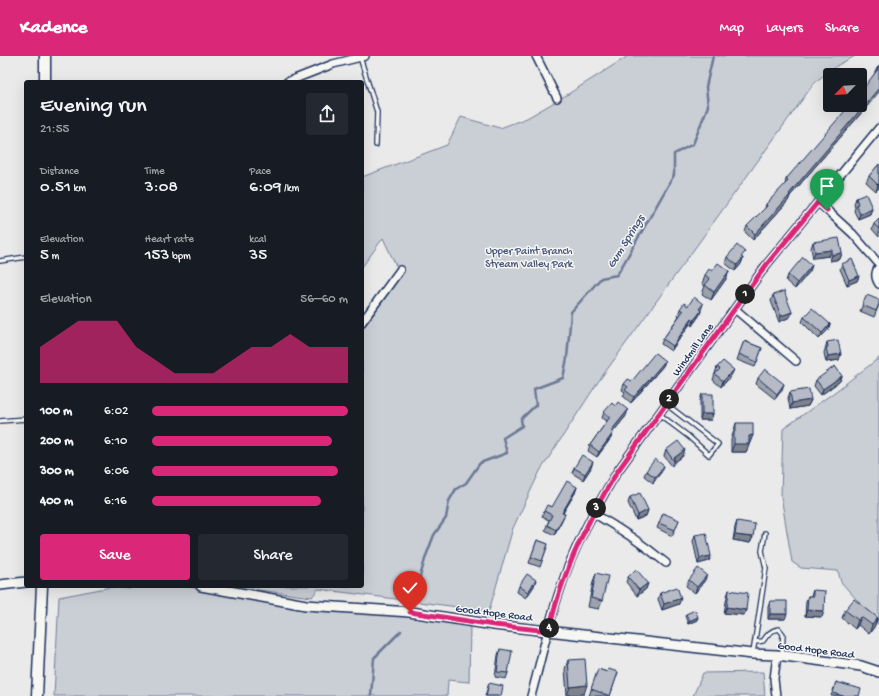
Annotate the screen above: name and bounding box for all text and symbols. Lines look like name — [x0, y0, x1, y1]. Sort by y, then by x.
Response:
text: Kadence — [20, 17, 87, 40]
text: Map — [720, 20, 744, 37]
text: Layers — [766, 20, 803, 37]
text: Share — [825, 20, 859, 37]
north arrow — [823, 68, 867, 112]
map controls — [823, 68, 867, 112]
button: share — [306, 93, 348, 135]
text: Evening run — [40, 94, 147, 120]
text: 21:55 — [40, 122, 69, 137]
text: Distance — [40, 166, 79, 178]
text: Time — [145, 166, 165, 178]
text: Pace — [249, 166, 271, 178]
pin — [810, 169, 844, 210]
icon: arrive — [816, 175, 838, 197]
text: 0.51 — [40, 178, 71, 198]
text: 3:08 — [145, 178, 178, 198]
text: 6:09 — [249, 178, 281, 198]
text: km — [71, 183, 86, 195]
text: /km — [281, 183, 299, 195]
water label: Gum Springs — [605, 212, 649, 271]
text: Elevation — [40, 234, 84, 246]
text: Heart rate — [145, 234, 194, 246]
text: kcal — [249, 234, 267, 246]
text: 5 — [40, 246, 49, 266]
text: 153 — [145, 246, 169, 266]
text: 35 — [249, 246, 267, 266]
park label: Upper Paint Branch Stream Valley Park — [485, 246, 574, 271]
text: m — [49, 251, 59, 263]
text: bpm — [169, 251, 191, 263]
pin: 1 — [735, 284, 755, 304]
text: 1 — [743, 288, 747, 300]
text: Elevation — [40, 292, 92, 307]
text: 56–60 m — [300, 292, 348, 307]
street label: Windmill Lane — [671, 321, 717, 379]
pin: 2 — [659, 389, 679, 409]
text: 2 — [666, 393, 672, 405]
text: 100 m — [40, 404, 72, 419]
text: 6:02 — [104, 404, 128, 419]
text: 200 m — [40, 434, 73, 449]
text: 6:10 — [104, 434, 127, 449]
text: 300 m — [40, 464, 74, 479]
text: 6:06 — [104, 464, 129, 479]
text: 400 m — [40, 494, 73, 509]
text: 6:16 — [104, 494, 127, 509]
pin: 3 — [586, 498, 606, 518]
text: 3 — [593, 502, 599, 514]
button: Save — [40, 534, 190, 580]
button: Share — [198, 534, 348, 580]
pin — [393, 571, 427, 612]
icon: check — [399, 577, 421, 599]
street label: Good Hope Road — [455, 603, 534, 625]
pin: 4 — [539, 618, 559, 638]
text: 4 — [546, 622, 552, 634]
street label: Good Hope Road — [777, 640, 856, 662]

